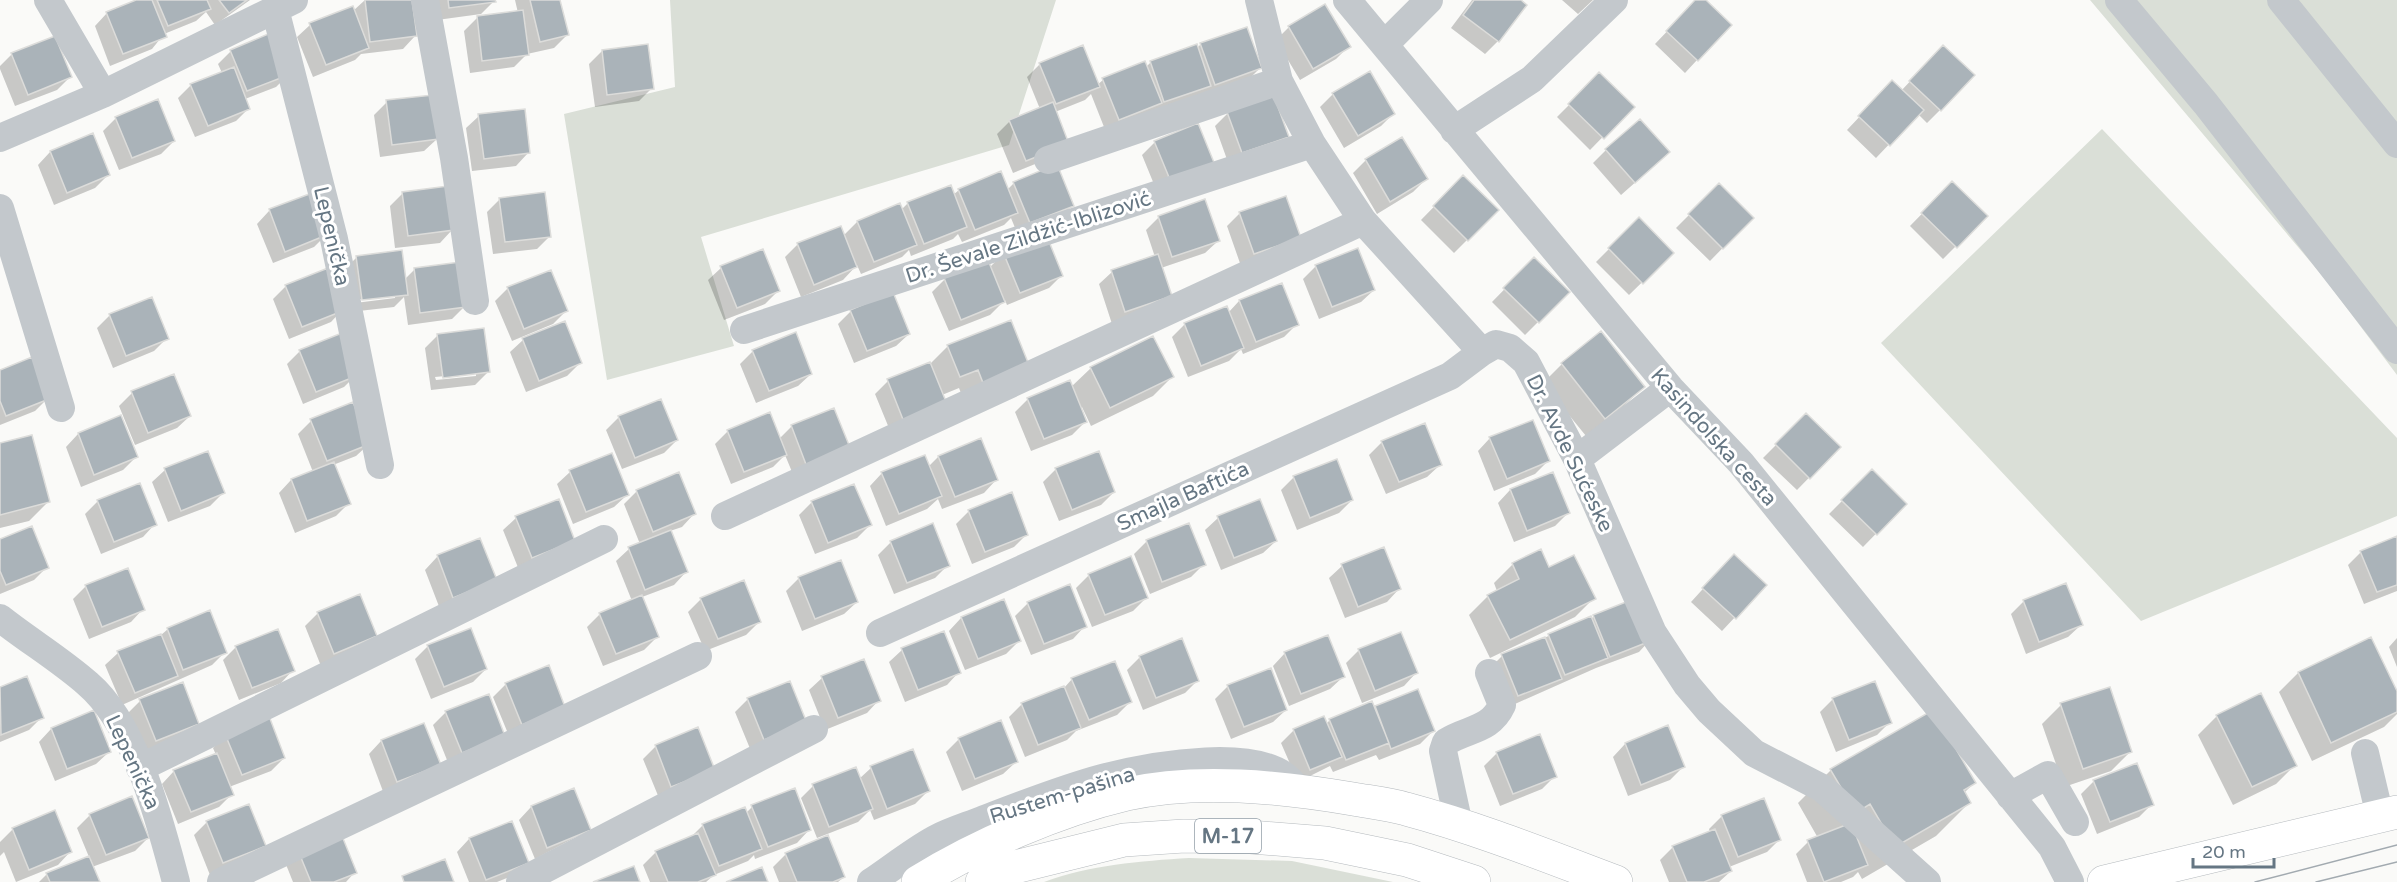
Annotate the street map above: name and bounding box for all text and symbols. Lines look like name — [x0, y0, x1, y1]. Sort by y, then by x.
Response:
street label: Lepenička — [308, 184, 355, 288]
street label: Dr. Ševale Zildžić-Iblizović — [902, 186, 1154, 289]
street label: Kasindolska cesta — [1645, 363, 1782, 511]
street label: Dr. Avde Sućeske — [1521, 370, 1619, 536]
street label: Smajla Baftića — [1113, 456, 1253, 537]
street label: Lepenička — [100, 711, 165, 813]
street label: Rustem-pašina — [987, 762, 1138, 829]
road number: M-17 — [1195, 819, 1261, 853]
scale bar — [2193, 831, 2274, 869]
text: 20 m — [2202, 841, 2246, 863]

